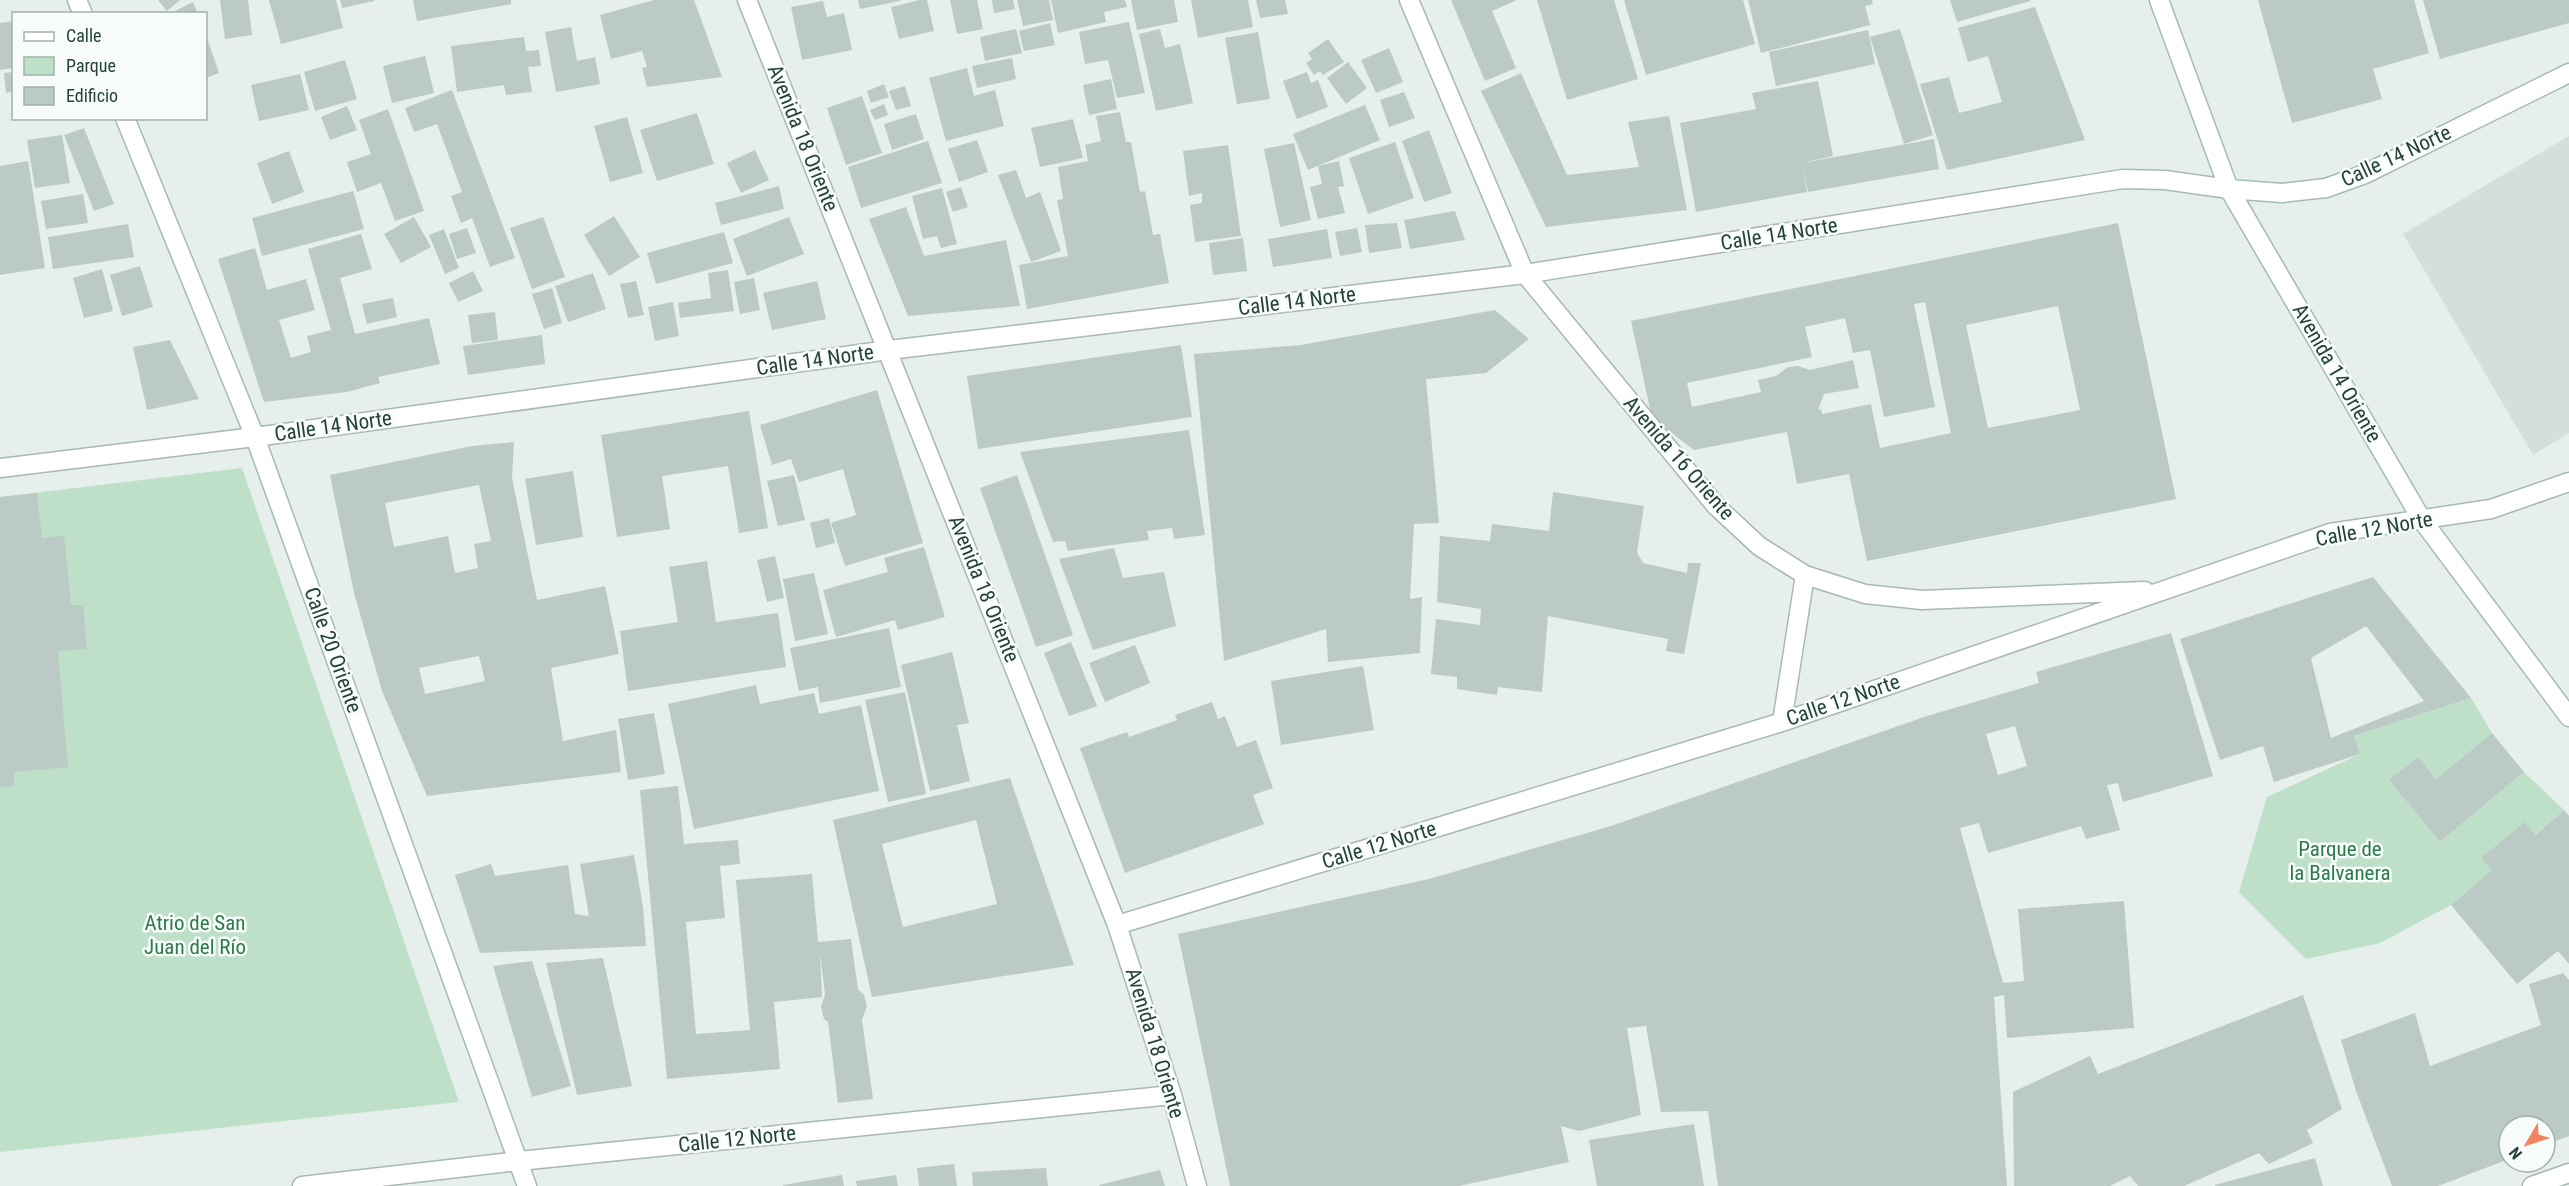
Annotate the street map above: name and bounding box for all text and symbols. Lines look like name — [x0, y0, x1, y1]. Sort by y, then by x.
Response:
legend — [12, 12, 207, 120]
text: Calle — [66, 25, 102, 46]
text: Parque — [66, 55, 116, 76]
street label: Avenida 18 Oriente — [763, 61, 843, 215]
text: Edificio — [66, 85, 118, 106]
street label: Calle 14 Norte — [2337, 120, 2455, 192]
street label: Calle 14 Norte — [1719, 213, 1839, 255]
street label: Calle 14 Norte — [1237, 282, 1357, 320]
street label: Avenida 14 Oriente — [2288, 299, 2386, 447]
street label: Calle 14 Norte — [755, 340, 875, 380]
street label: Avenida 16 Oriente — [1619, 391, 1739, 525]
street label: Calle 14 Norte — [273, 406, 393, 446]
street label: Calle 12 Norte — [2314, 507, 2435, 551]
street label: Avenida 18 Oriente — [944, 512, 1024, 666]
street label: Calle 20 Oriente — [299, 584, 367, 716]
street label: Calle 12 Norte — [1783, 669, 1903, 731]
street label: Calle 12 Norte — [1319, 816, 1439, 874]
park label: Parque de la Balvanera — [2290, 837, 2391, 885]
park label: Atrio de San Juan del Río — [144, 911, 246, 959]
street label: Avenida 18 Oriente — [1121, 965, 1189, 1121]
north arrow — [2497, 1114, 2557, 1174]
street label: Calle 12 Norte — [677, 1121, 797, 1157]
text: N — [2505, 1143, 2526, 1163]

